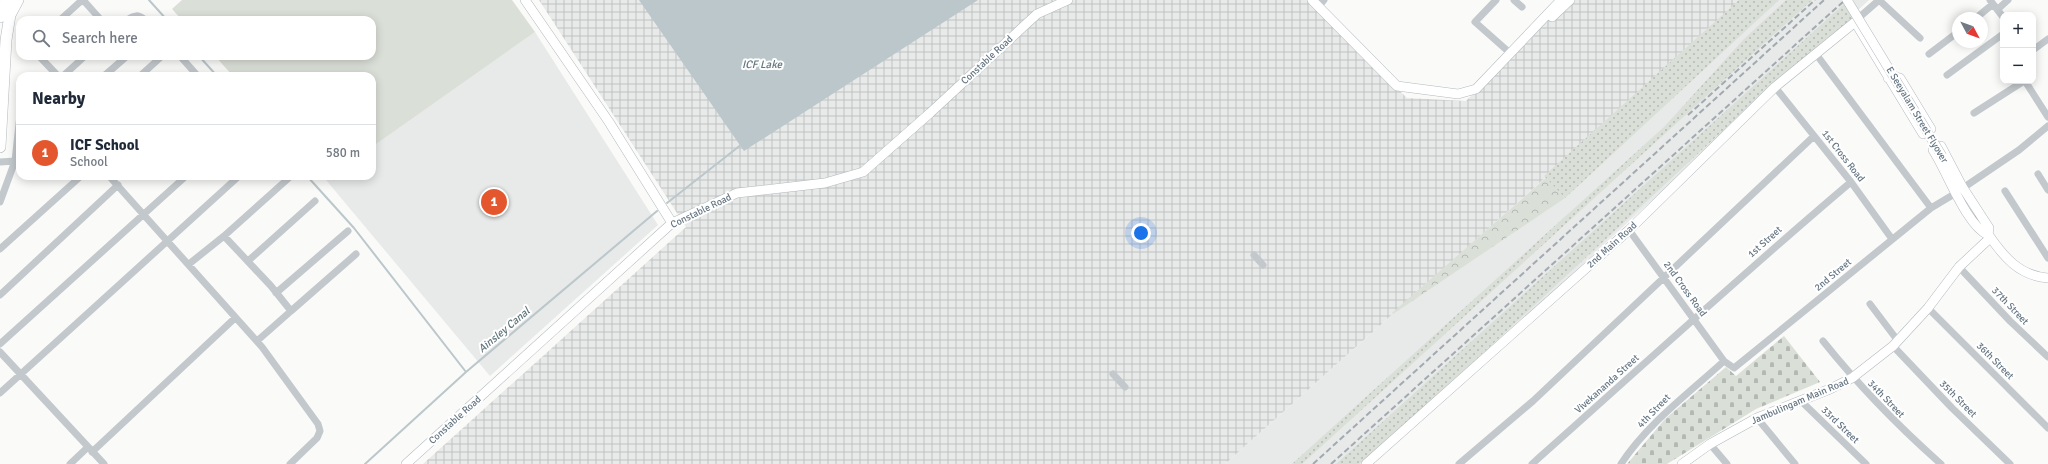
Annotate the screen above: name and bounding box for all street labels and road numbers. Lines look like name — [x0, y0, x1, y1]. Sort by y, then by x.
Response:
street label: Constable Road — [959, 33, 1015, 87]
street label: E Seeyalam Street Flyover — [1883, 65, 1951, 166]
street label: 1st Cross Road — [1819, 128, 1867, 184]
street label: Constable Road — [669, 191, 733, 231]
street label: 2nd Main Road — [1584, 219, 1640, 271]
street label: 1st Street — [1746, 223, 1785, 260]
street label: 2nd Street — [1812, 256, 1854, 294]
street label: 2nd Cross Road — [1661, 259, 1709, 319]
street label: 37th Street — [1989, 285, 2031, 328]
street label: 36th Street — [1974, 340, 2017, 383]
street label: Vivekananda Street — [1572, 352, 1642, 416]
street label: Jambulingam Main Road — [1750, 375, 1850, 427]
street label: 34th Street — [1865, 378, 1907, 421]
street label: 35th Street — [1937, 378, 1980, 421]
street label: 4th Street — [1635, 391, 1673, 430]
street label: Constable Road — [426, 393, 484, 447]
street label: 33rd Street — [1819, 404, 1862, 446]

